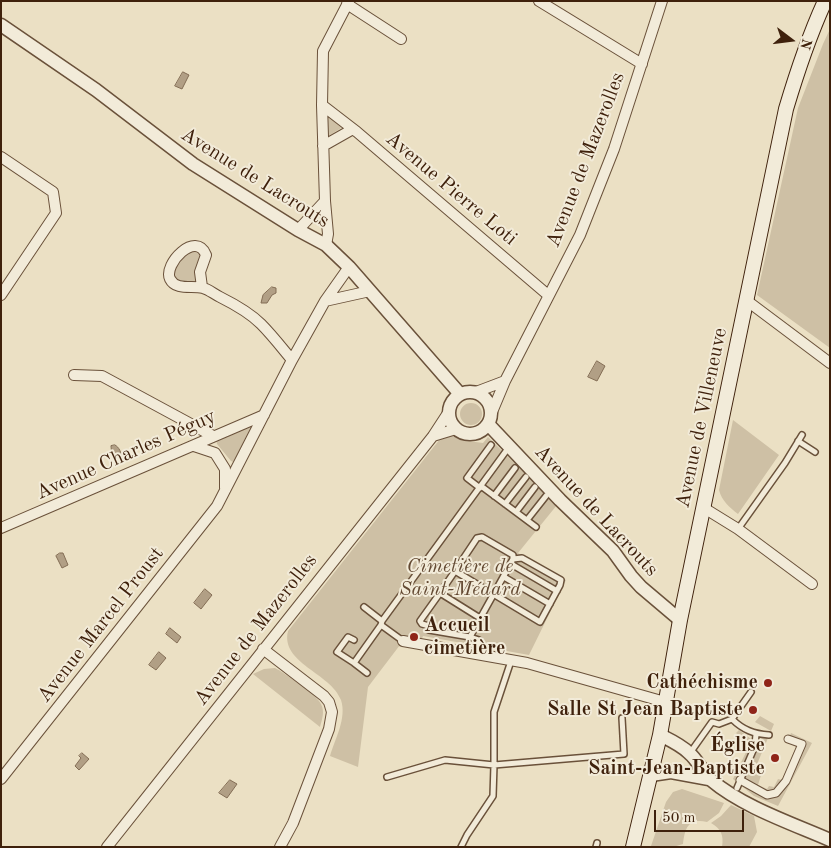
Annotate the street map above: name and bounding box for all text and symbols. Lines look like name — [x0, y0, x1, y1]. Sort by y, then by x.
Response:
north arrow — [766, 15, 816, 65]
text: N — [797, 37, 814, 51]
street label: Avenue de Mazerolles — [542, 69, 630, 251]
street label: Avenue de Lacrouts — [176, 123, 334, 233]
street label: Avenue Pierre Loti — [380, 127, 522, 251]
street label: Avenue de Villeneuve — [671, 326, 733, 510]
street label: Avenue Charles Péguy — [32, 405, 220, 505]
street label: Avenue de Lacrouts — [529, 440, 663, 582]
street label: Avenue Marcel Proust — [33, 542, 169, 708]
street label: Avenue de Mazerolles — [189, 549, 323, 711]
park label: Cimetière de Saint-Médard — [399, 555, 521, 602]
place label: Accueil cimetière — [424, 614, 505, 661]
marker: Accueil cimetière — [408, 631, 420, 643]
place label: Cathéchisme — [646, 671, 758, 695]
marker: Cathéchisme — [762, 677, 774, 689]
place label: Salle St Jean Baptiste — [547, 698, 743, 722]
marker: Salle St Jean Baptiste — [747, 704, 759, 716]
place label: Église Saint-Jean-Baptiste — [588, 734, 765, 781]
marker: Église Saint-Jean-Baptiste — [769, 752, 781, 764]
scale bar — [656, 800, 746, 832]
text: 50 m — [662, 811, 696, 826]

